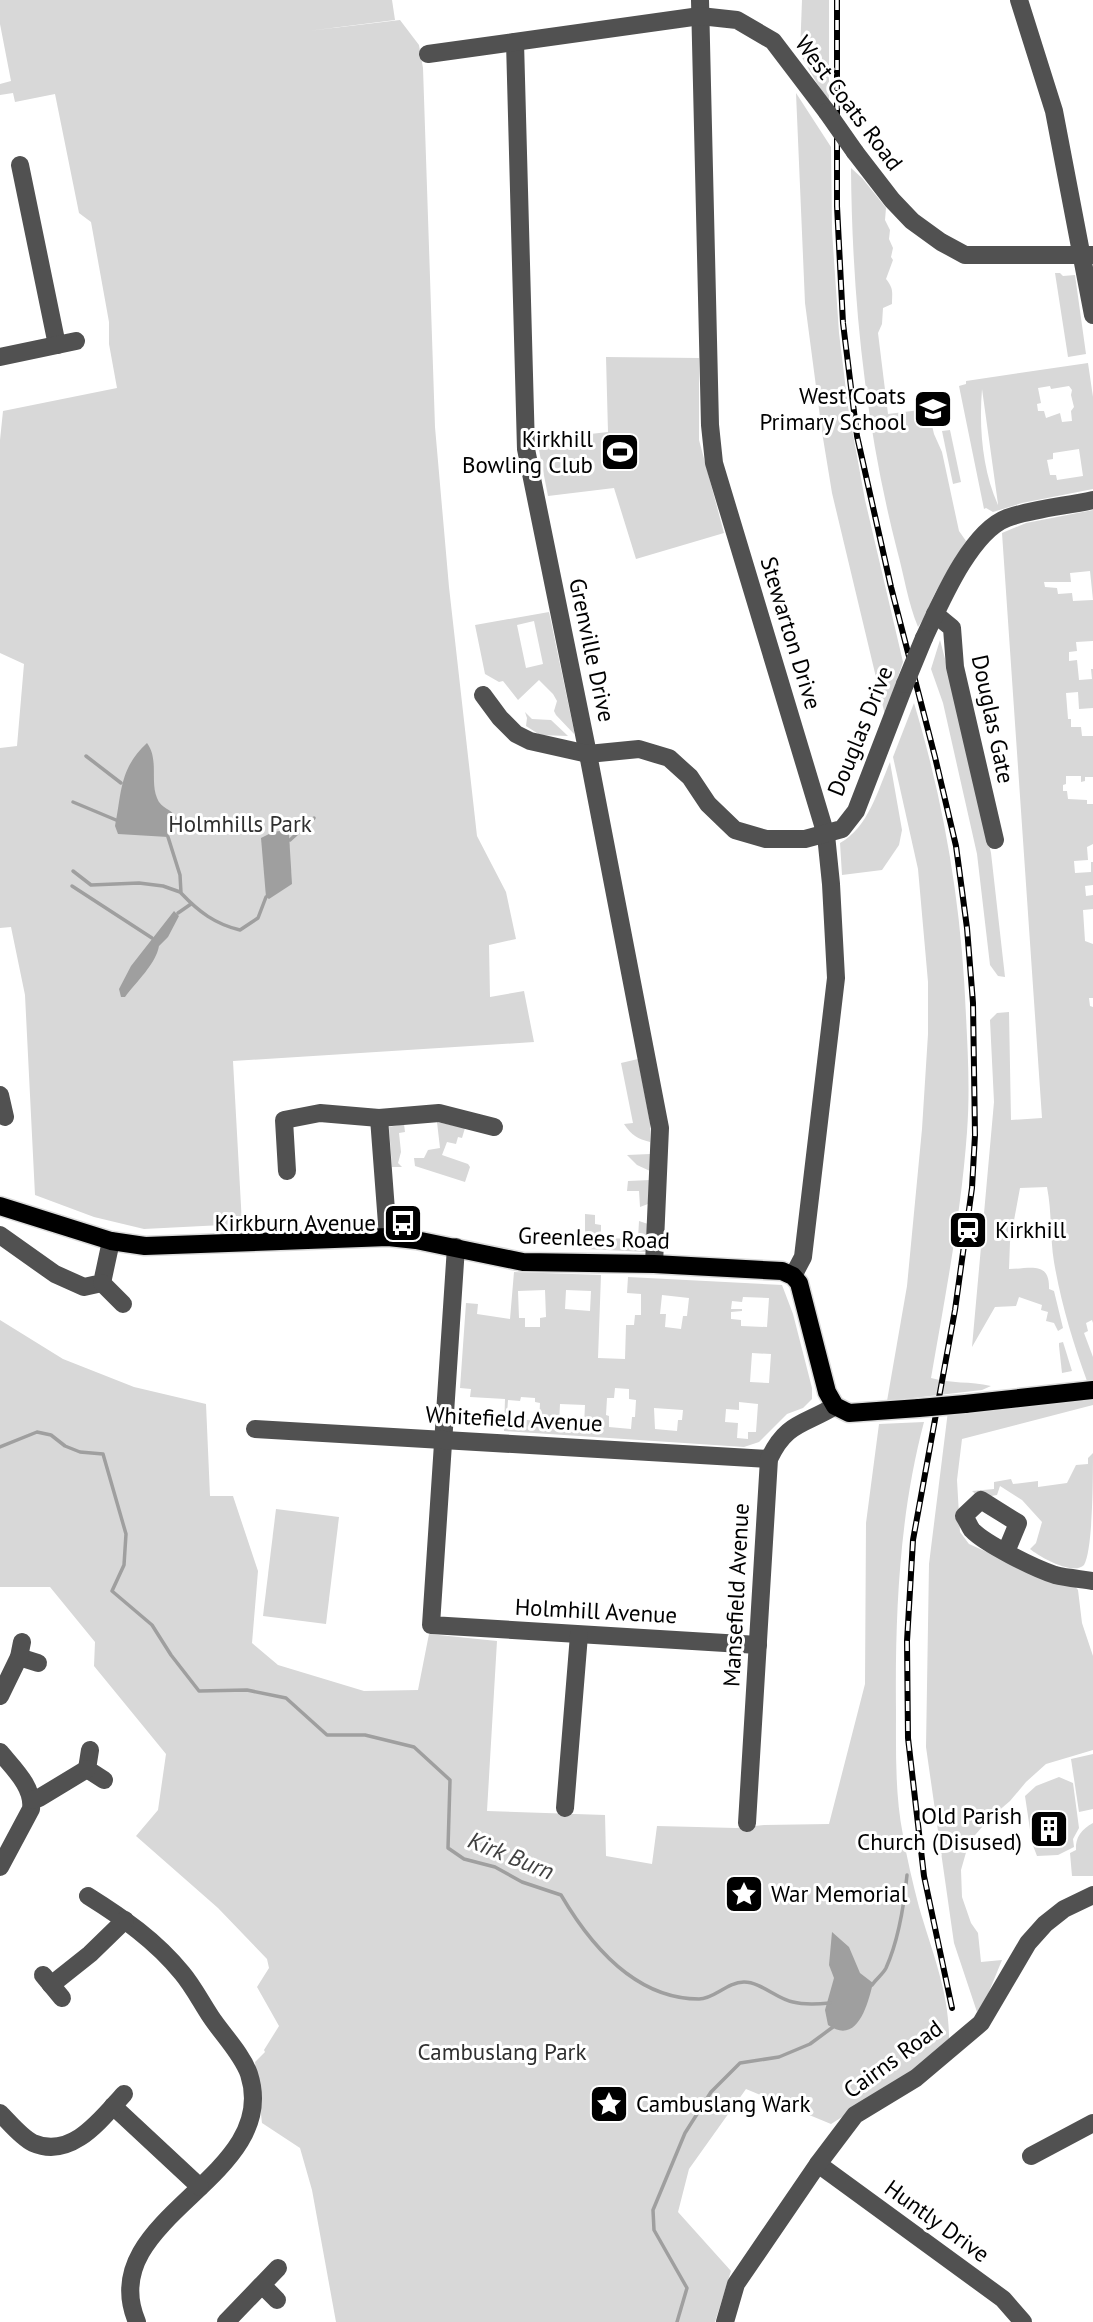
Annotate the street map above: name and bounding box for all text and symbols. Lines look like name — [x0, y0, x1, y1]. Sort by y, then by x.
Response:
street label: West Coats Road — [789, 29, 910, 176]
place label: West Coats Primary School — [759, 381, 906, 436]
school or university icon: West Coats Primary School — [912, 388, 954, 430]
place label: Kirkhill Bowling Club — [462, 424, 593, 479]
sports icon: Kirkhill Bowling Club — [599, 431, 641, 473]
street label: Stewarton Drive — [754, 553, 828, 713]
street label: Grenville Drive — [563, 575, 622, 724]
street label: Douglas Gate — [966, 652, 1021, 786]
street label: Douglas Drive — [820, 662, 899, 800]
park label: Holmhills Park — [168, 809, 312, 838]
bus stop icon: Kirkburn Avenue — [382, 1202, 424, 1244]
place label: Kirkburn Avenue — [215, 1208, 376, 1237]
station icon: Kirkhill — [947, 1209, 989, 1251]
place label: Kirkhill — [995, 1215, 1066, 1244]
street label: Greenlees Road — [518, 1220, 670, 1255]
street label: Whitefield Avenue — [425, 1399, 603, 1438]
street label: Mansefield Avenue — [716, 1502, 755, 1688]
street label: Holmhill Avenue — [514, 1592, 678, 1629]
place label: Old Parish Church (Disused) — [857, 1801, 1022, 1856]
building icon: Old Parish Church (Disused) — [1028, 1808, 1070, 1850]
water label: Kirk Burn — [464, 1824, 559, 1887]
place icon: War Memorial — [723, 1873, 765, 1915]
place label: War Memorial — [771, 1879, 908, 1908]
street label: Cairns Road — [838, 2013, 948, 2104]
park label: Cambuslang Park — [418, 2037, 586, 2066]
place icon: Cambuslang Wark — [588, 2083, 630, 2125]
place label: Cambuslang Wark — [636, 2089, 810, 2118]
street label: Huntly Drive — [879, 2173, 995, 2268]

